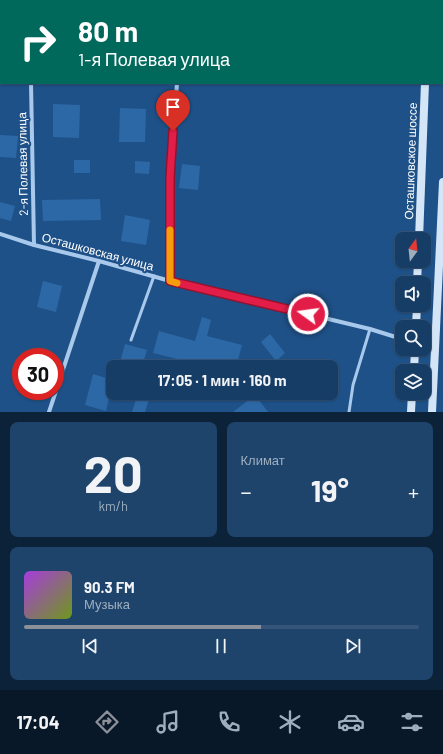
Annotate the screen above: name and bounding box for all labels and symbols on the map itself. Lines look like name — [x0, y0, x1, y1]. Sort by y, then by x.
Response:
pin — [156, 90, 190, 131]
street label: Осташковское шоссе — [401, 102, 419, 220]
street label: 2-я Полевая улица — [14, 112, 31, 216]
street label: Осташковская улица — [40, 229, 156, 274]
north arrow — [395, 232, 431, 268]
position arrow — [287, 293, 329, 335]
speed limit sign: 30 — [12, 348, 64, 400]

